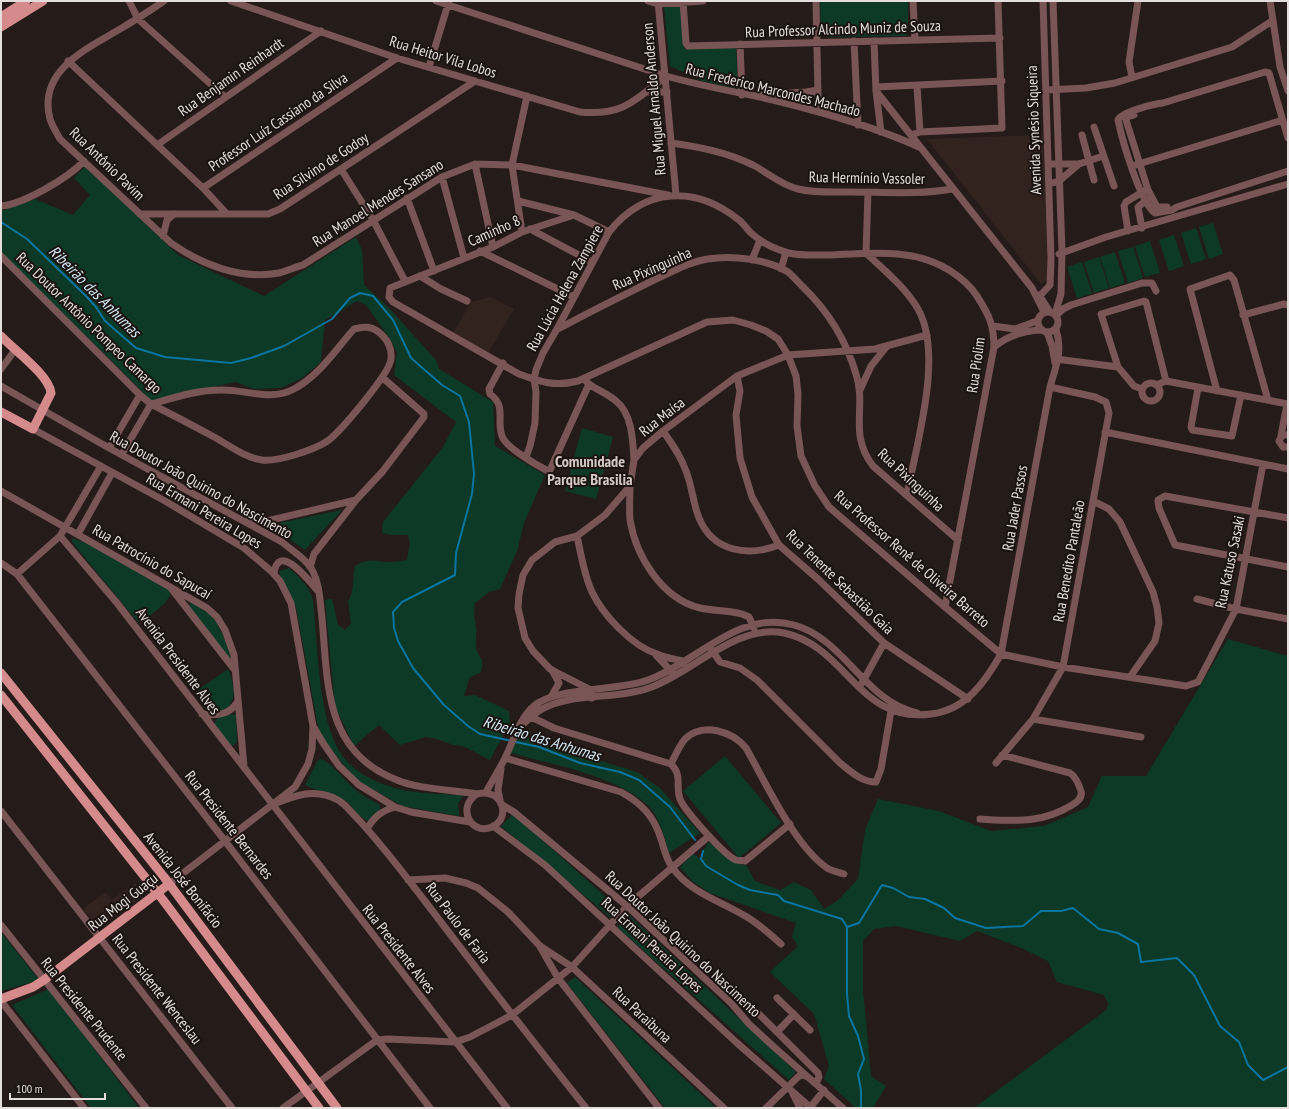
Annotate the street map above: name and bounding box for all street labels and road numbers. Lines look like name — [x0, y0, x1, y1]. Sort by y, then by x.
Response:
street label: Rua Professor Alcindo Muniz de Souza — [745, 16, 941, 41]
street label: Rua Miguel Arnaldo Anderson — [637, 22, 670, 176]
street label: Rua Heitor Vila Lobos — [387, 31, 499, 82]
street label: Rua Benjamin Reinhardt — [174, 33, 287, 120]
street label: Rua Frederico Marcondes Machado — [684, 59, 862, 120]
street label: Avenida Synésio Siqueira — [1022, 65, 1045, 195]
street label: Professor Luíz Cassiano da Silva — [205, 68, 351, 175]
street label: Rua Antônio Pavim — [66, 123, 149, 204]
street label: Rua Silvino de Godoy — [270, 128, 372, 203]
street label: Rua Manoel Mendes Sansano — [309, 155, 447, 251]
street label: Rua Hermínio Vassoler — [809, 167, 926, 188]
street label: Caminho 8 — [465, 211, 523, 250]
street label: Rua Lúcia Helena Zampiere — [522, 221, 607, 354]
street label: Rua Pixinguinha — [609, 243, 694, 294]
street label: Rua Doutor Antônio Pompeo Camargo — [13, 248, 166, 397]
street label: Rua Piolim — [962, 336, 989, 394]
street label: Rua Maísa — [635, 393, 688, 440]
street label: Rua Doutor João Quirino do Nascimento — [107, 426, 296, 543]
street label: Rua Pixinguinha — [874, 444, 949, 515]
street label: Rua Jader Passos — [998, 464, 1031, 552]
street label: Rua Ermani Pereira Lopes — [143, 469, 265, 553]
street label: Rua Professor Renê de Oliveira Barreto — [831, 486, 994, 631]
street label: Rua Benedito Pantaleão — [1048, 498, 1089, 623]
street label: Rua Katuso Sasaki — [1210, 514, 1249, 610]
street label: Rua Patrocínio do Sapucaí — [89, 520, 216, 604]
street label: Rua Tenente Sebastião Gaia — [783, 525, 898, 638]
street label: Avenida Presidente Alves — [132, 603, 225, 718]
street label: Rua Presidente Bernardes — [181, 767, 278, 883]
street label: Avenida José Bonifácio — [140, 828, 227, 932]
street label: Rua Doutor João Quirino do Nascimento — [602, 866, 765, 1021]
street label: Rua Mogi Guaçu — [84, 868, 161, 935]
street label: Rua Paulo de Faria — [422, 879, 495, 967]
street label: Rua Ermani Pereira Lopes — [598, 893, 707, 996]
street label: Rua Presidente Alves — [359, 900, 440, 997]
street label: Rua Presidente Wenceslau — [108, 930, 206, 1048]
street label: Rua Presidente Prudente — [37, 953, 132, 1064]
street label: Rua Paraibuna — [609, 982, 676, 1047]

